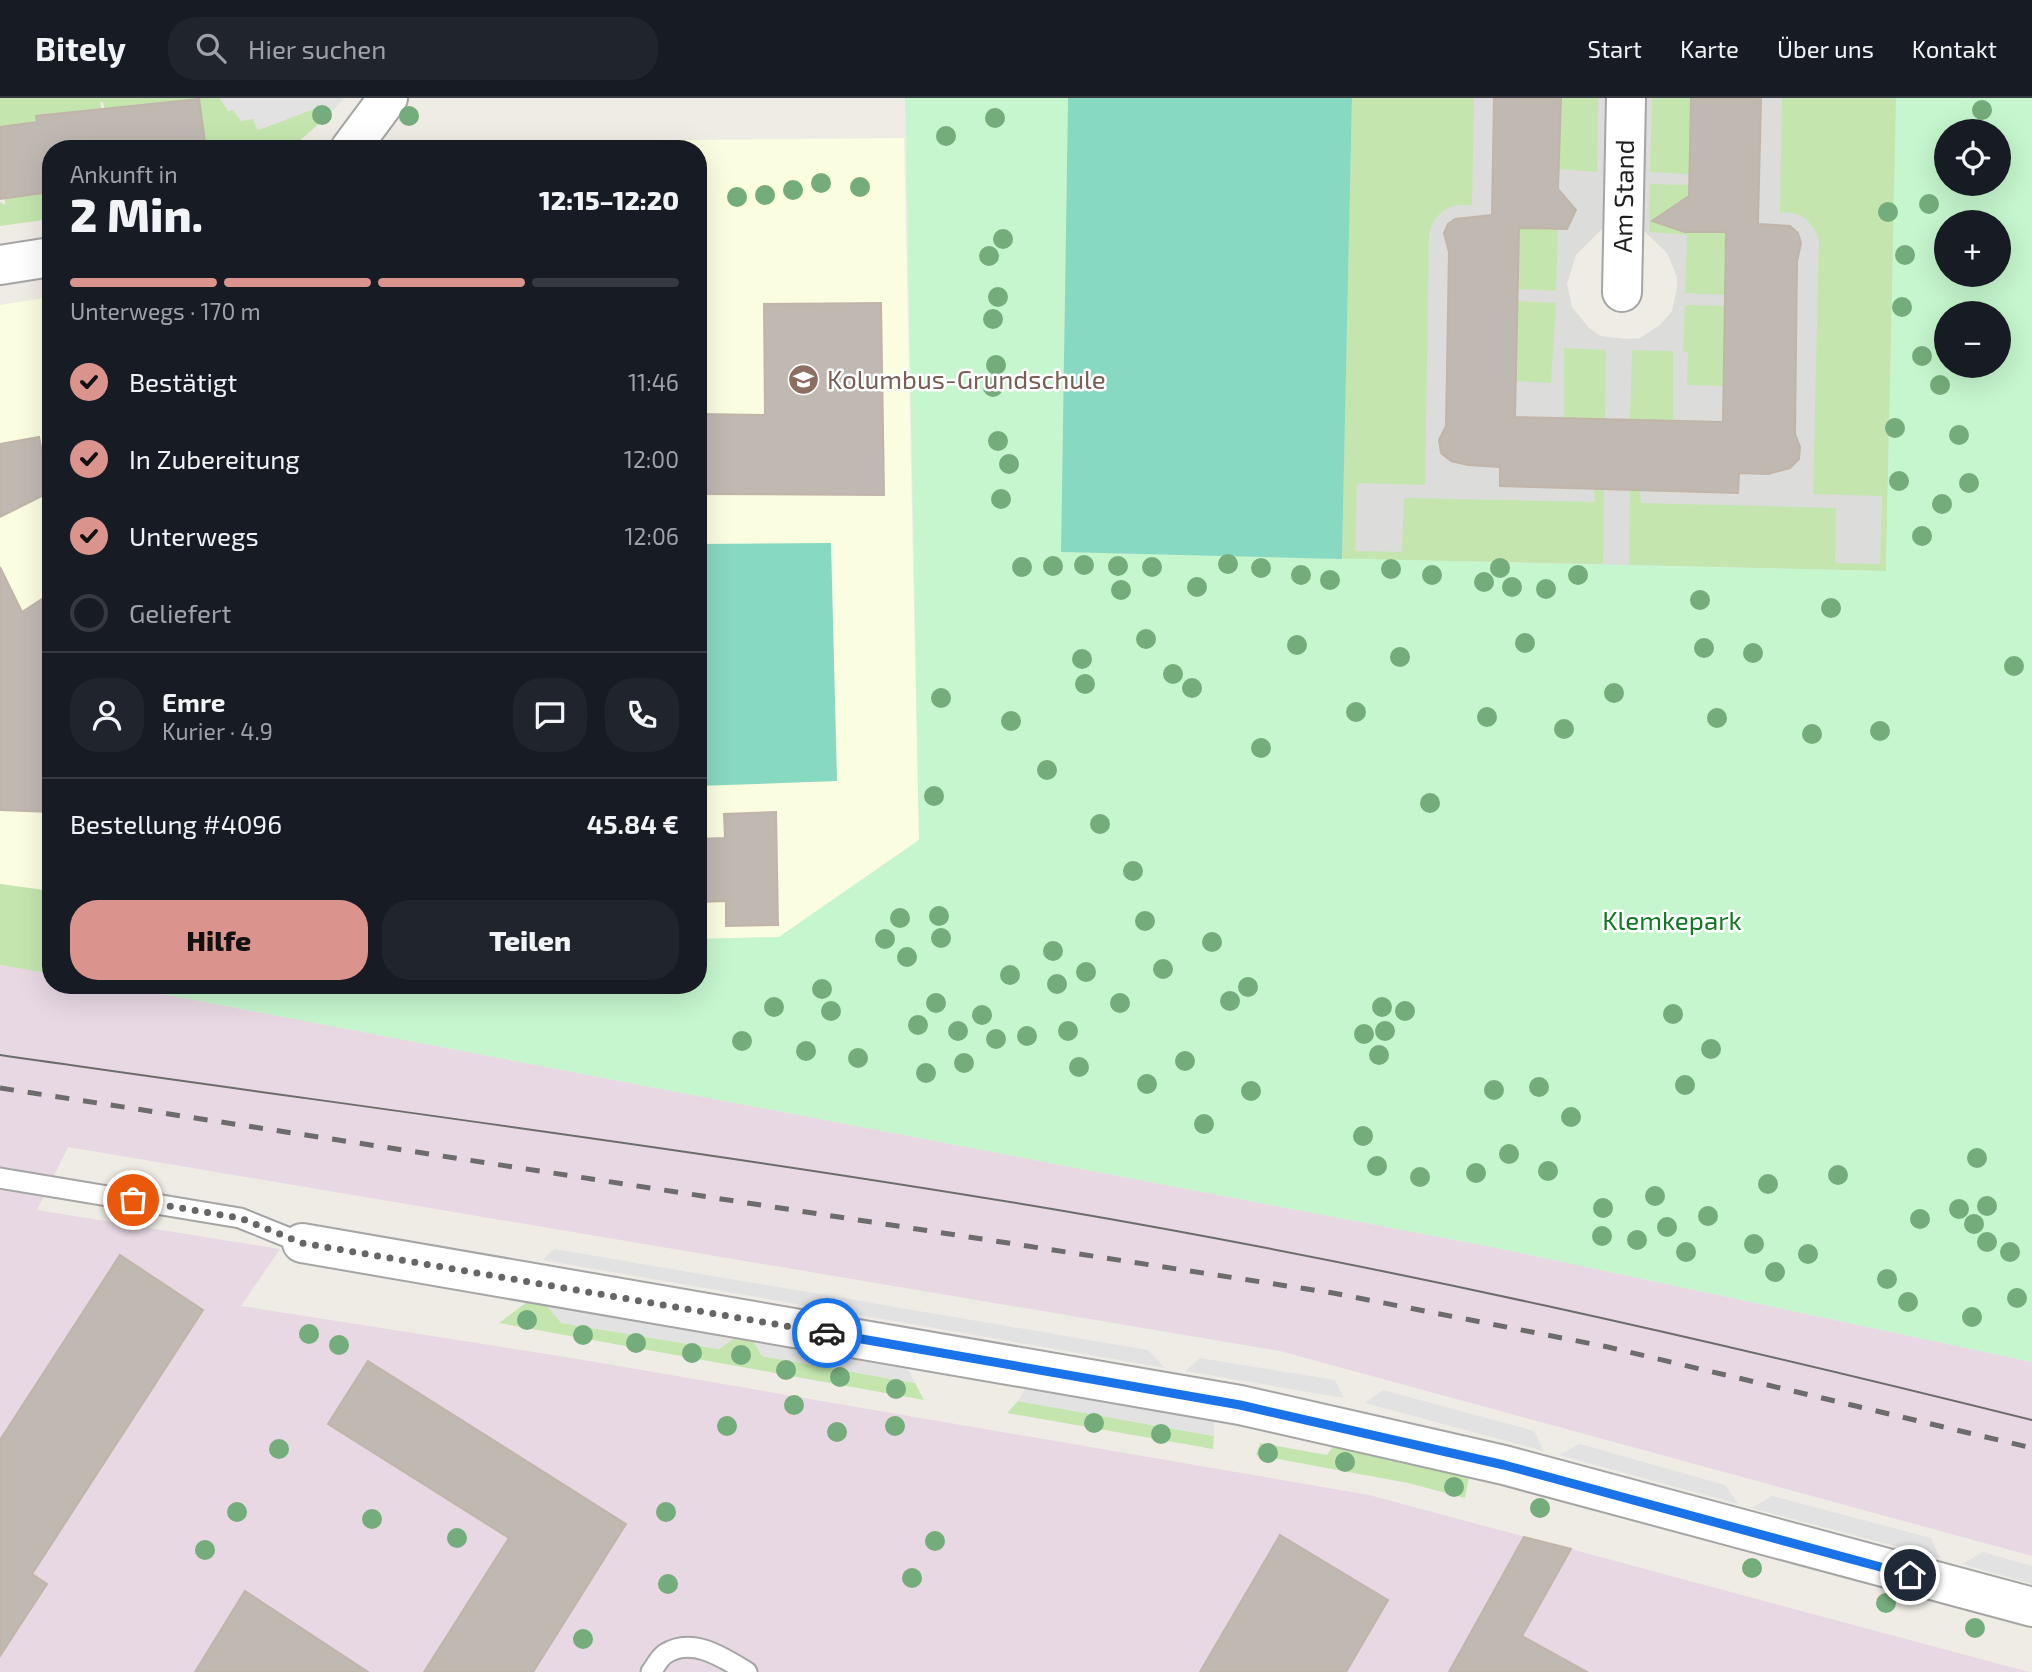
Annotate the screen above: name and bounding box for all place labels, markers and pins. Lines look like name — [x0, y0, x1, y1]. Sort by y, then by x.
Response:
school or university icon: Kolumbus-Grundschule — [787, 363, 821, 397]
place label: Kolumbus-Grundschule — [827, 363, 1106, 394]
pin — [103, 1170, 163, 1230]
pin — [1880, 1545, 1940, 1605]

